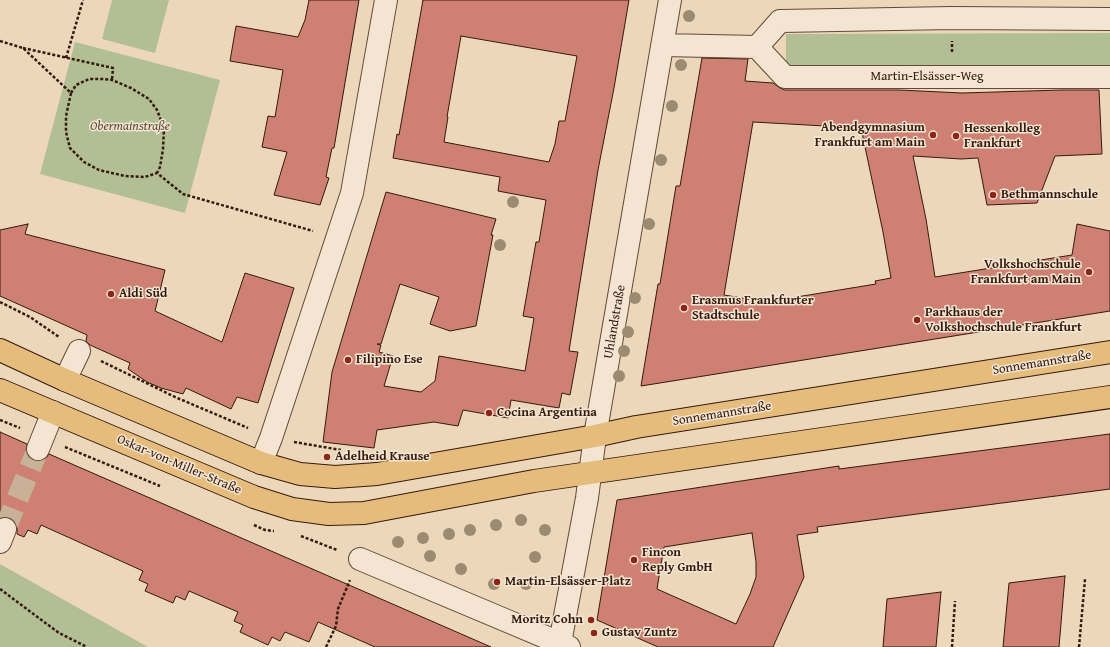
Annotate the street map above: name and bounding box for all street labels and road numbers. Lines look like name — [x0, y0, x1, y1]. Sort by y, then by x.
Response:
street label: Martin-Elsässer-Weg — [870, 69, 984, 85]
street label: Uhlandstraße — [601, 284, 629, 360]
street label: Sonnemannstraße — [991, 347, 1093, 379]
street label: Sonnemannstraße — [671, 398, 773, 430]
street label: Oskar-von-Miller-Straße — [114, 432, 244, 498]

